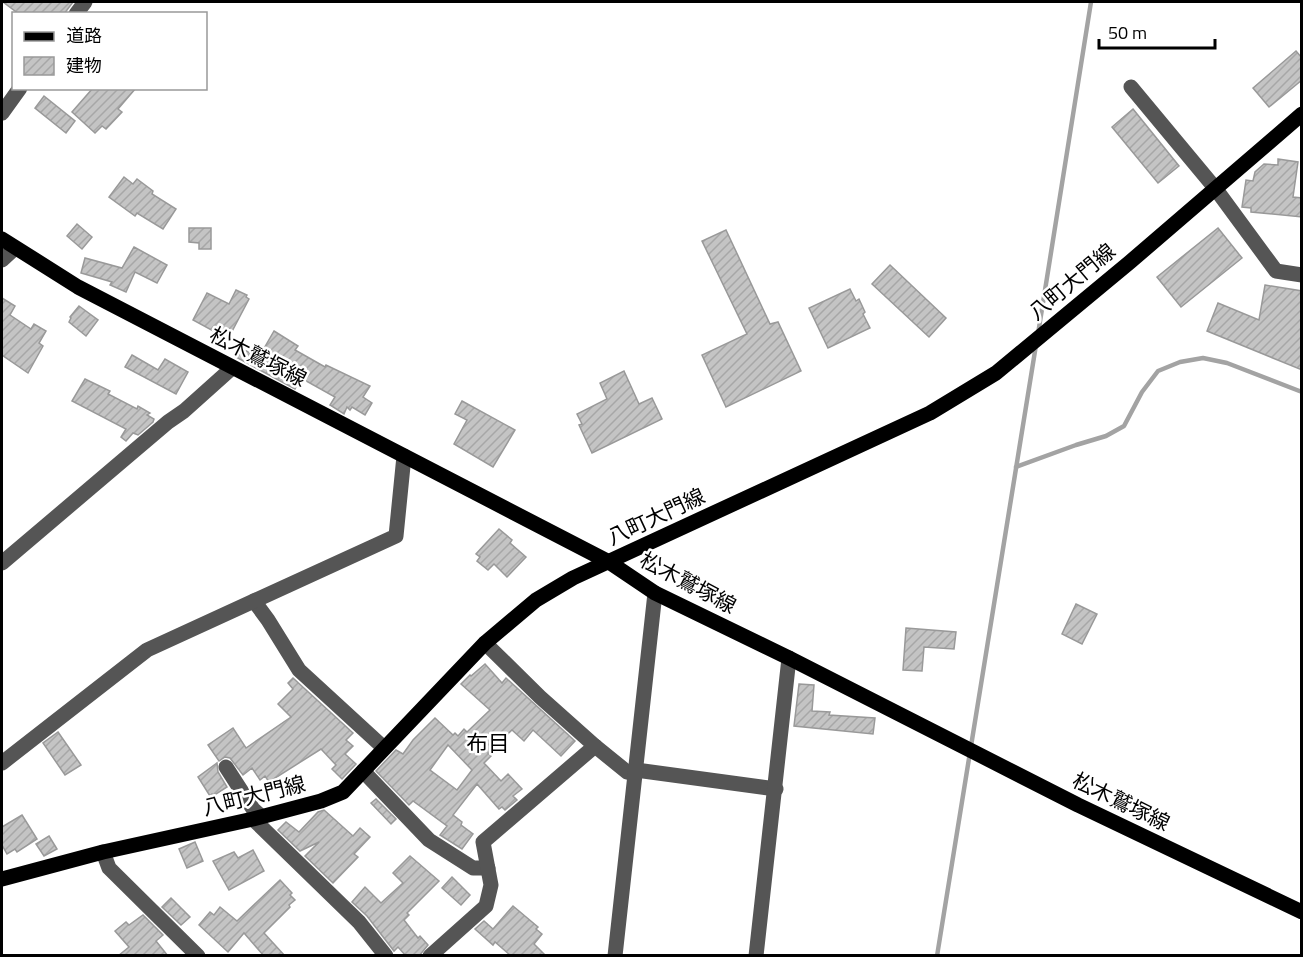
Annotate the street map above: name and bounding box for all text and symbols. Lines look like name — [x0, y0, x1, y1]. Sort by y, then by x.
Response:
legend — [12, 12, 207, 90]
scale bar — [1099, 12, 1214, 50]
text: 50 m — [1108, 19, 1147, 46]
text: 道路 — [66, 22, 102, 49]
text: 建物 — [66, 52, 102, 79]
street label: 八町大門線 — [1021, 235, 1122, 327]
street label: 松木鷲塚線 — [204, 318, 312, 394]
street label: 八町大門線 — [601, 479, 710, 553]
street label: 松木鷲塚線 — [635, 543, 742, 621]
district label: 布目 — [466, 726, 510, 760]
street label: 松木鷲塚線 — [1067, 764, 1176, 838]
street label: 八町大門線 — [199, 767, 309, 823]

